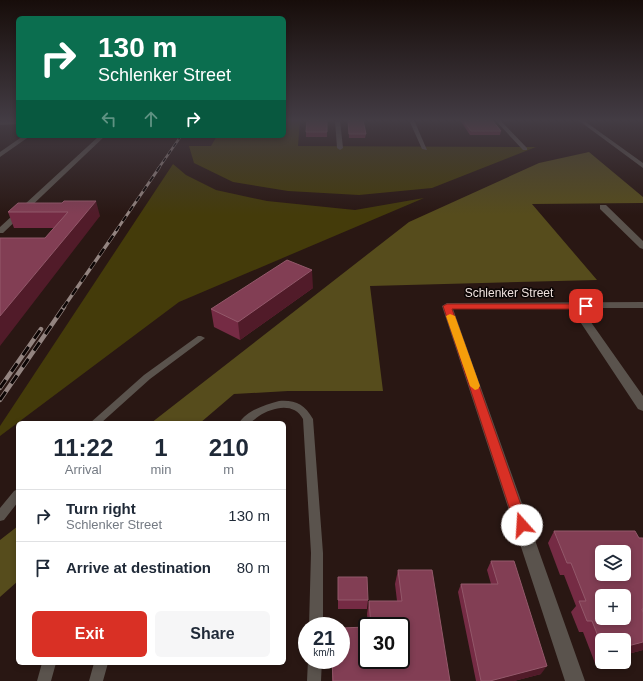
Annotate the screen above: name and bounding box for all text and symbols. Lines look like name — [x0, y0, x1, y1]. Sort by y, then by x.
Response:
icon: right — [32, 32, 84, 84]
text: 130 m — [98, 32, 177, 63]
text: Schlenker Street — [98, 65, 231, 85]
icon: left — [98, 108, 120, 130]
icon: ahead — [140, 108, 162, 130]
icon: right — [182, 108, 204, 130]
street label: Schlenker Street — [465, 286, 554, 300]
pin — [569, 289, 603, 323]
icon: arrive — [575, 295, 597, 317]
text: 11:22 — [53, 434, 113, 461]
text: 1 — [154, 434, 168, 461]
text: 210 — [209, 434, 249, 461]
text: Arrival — [65, 462, 102, 477]
text: min — [151, 462, 171, 477]
text: m — [223, 462, 234, 477]
text: Turn right — [66, 500, 136, 517]
position arrow — [501, 504, 543, 546]
icon: right — [32, 505, 54, 527]
text: 130 m — [228, 507, 270, 524]
text: Schlenker Street — [66, 517, 162, 532]
map controls — [595, 545, 631, 669]
button: layers — [595, 545, 631, 581]
icon: arrive — [32, 557, 54, 579]
text: Arrive at destination — [66, 559, 211, 576]
text: 80 m — [237, 559, 270, 576]
button: + — [595, 589, 631, 625]
button: Exit — [32, 611, 147, 657]
button: Share — [155, 611, 270, 657]
speed limit sign: 30 — [358, 617, 410, 669]
text: 21 — [313, 627, 335, 649]
button: − — [595, 633, 631, 669]
text: km/h — [313, 647, 335, 658]

